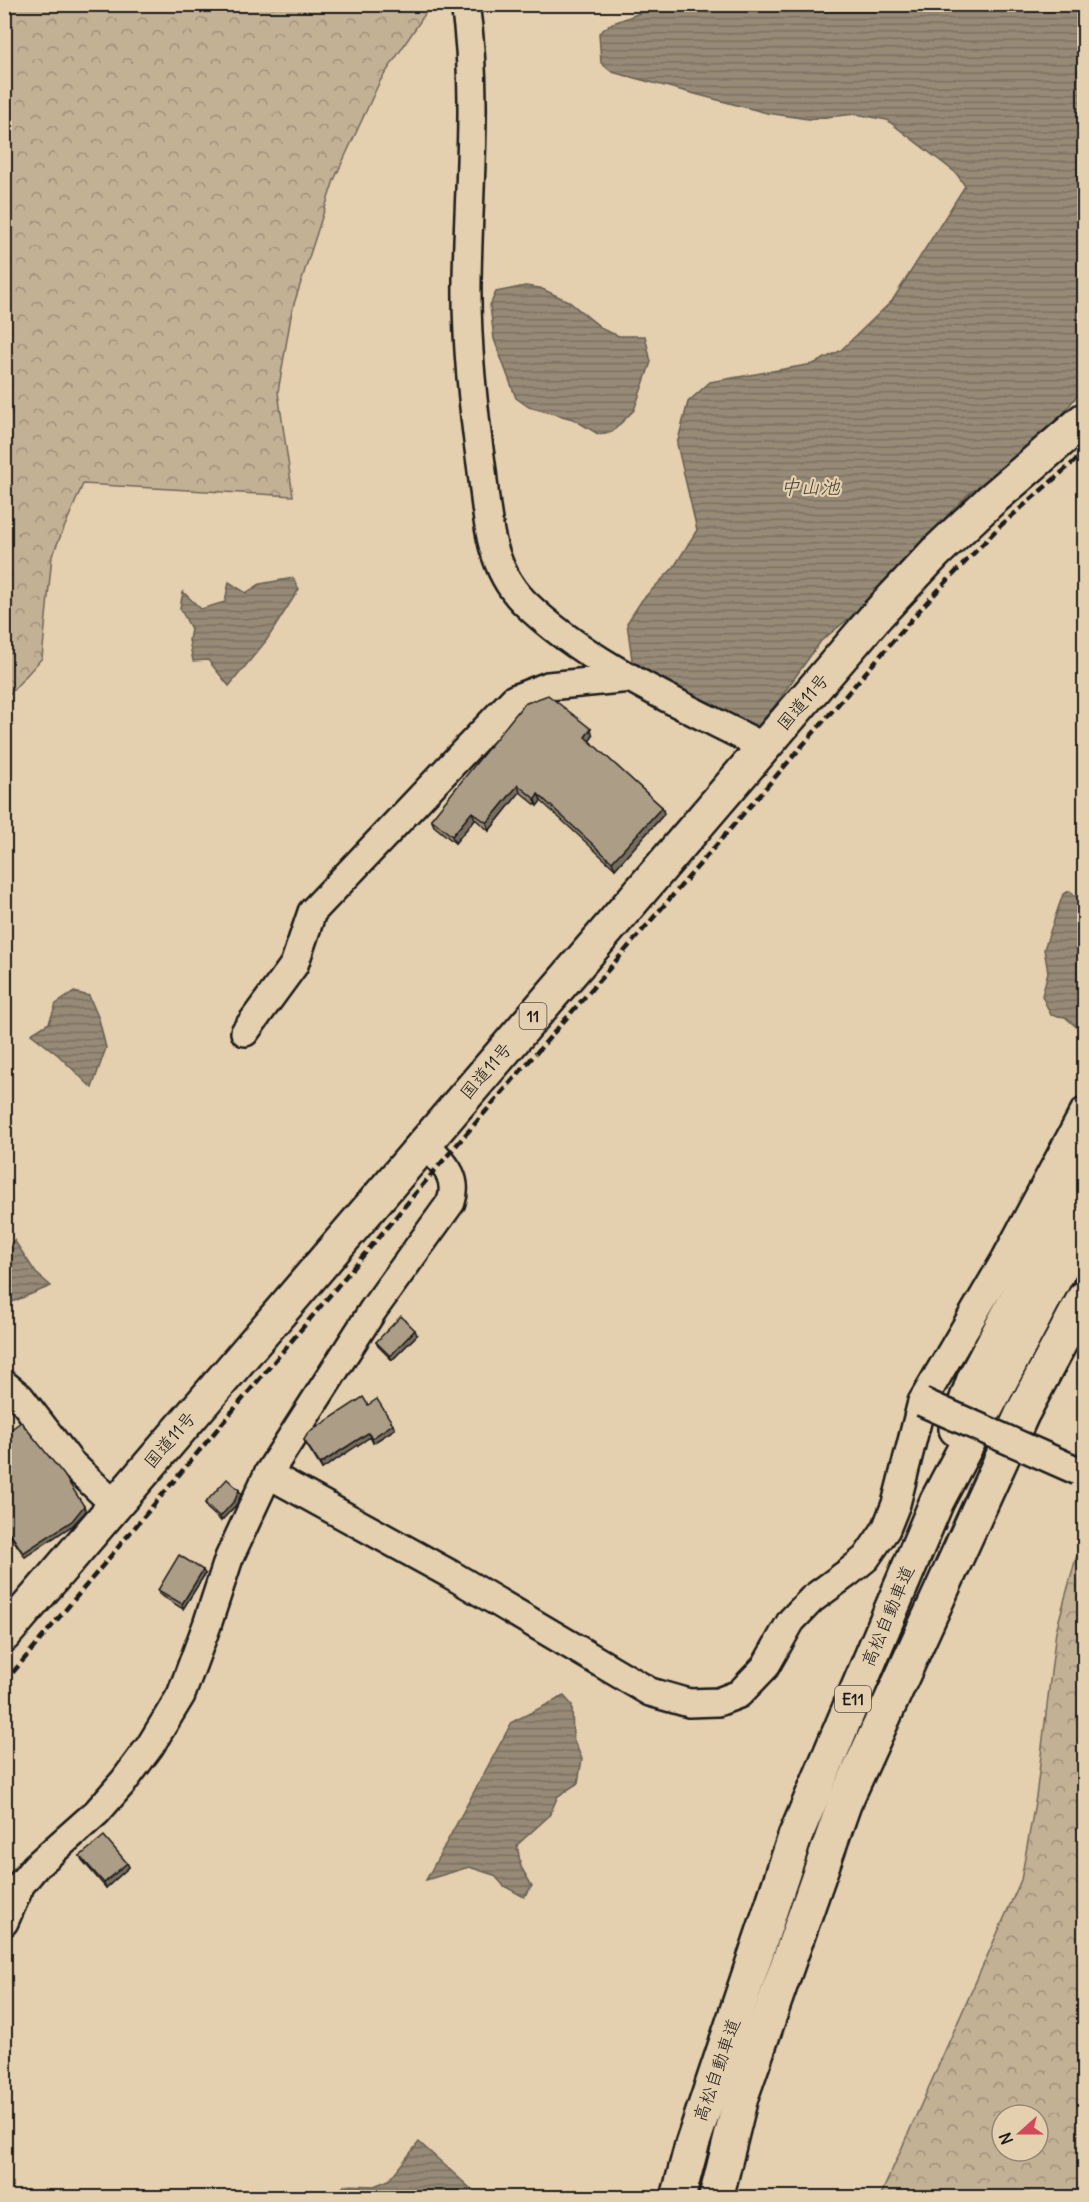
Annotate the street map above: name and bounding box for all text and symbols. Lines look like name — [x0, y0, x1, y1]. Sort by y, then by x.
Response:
water label: 中山池 — [780, 474, 841, 499]
street label: 国道11号 — [772, 668, 834, 735]
road number: 11 — [520, 1003, 546, 1029]
street label: 国道11号 — [455, 1037, 517, 1104]
street label: 国道11号 — [139, 1406, 201, 1473]
street label: 高松自動車道 — [856, 1562, 919, 1670]
road number: E11 — [835, 1686, 871, 1712]
street label: 高松自動車道 — [688, 2015, 745, 2125]
north arrow — [990, 2103, 1050, 2163]
text: N — [995, 2130, 1017, 2147]

